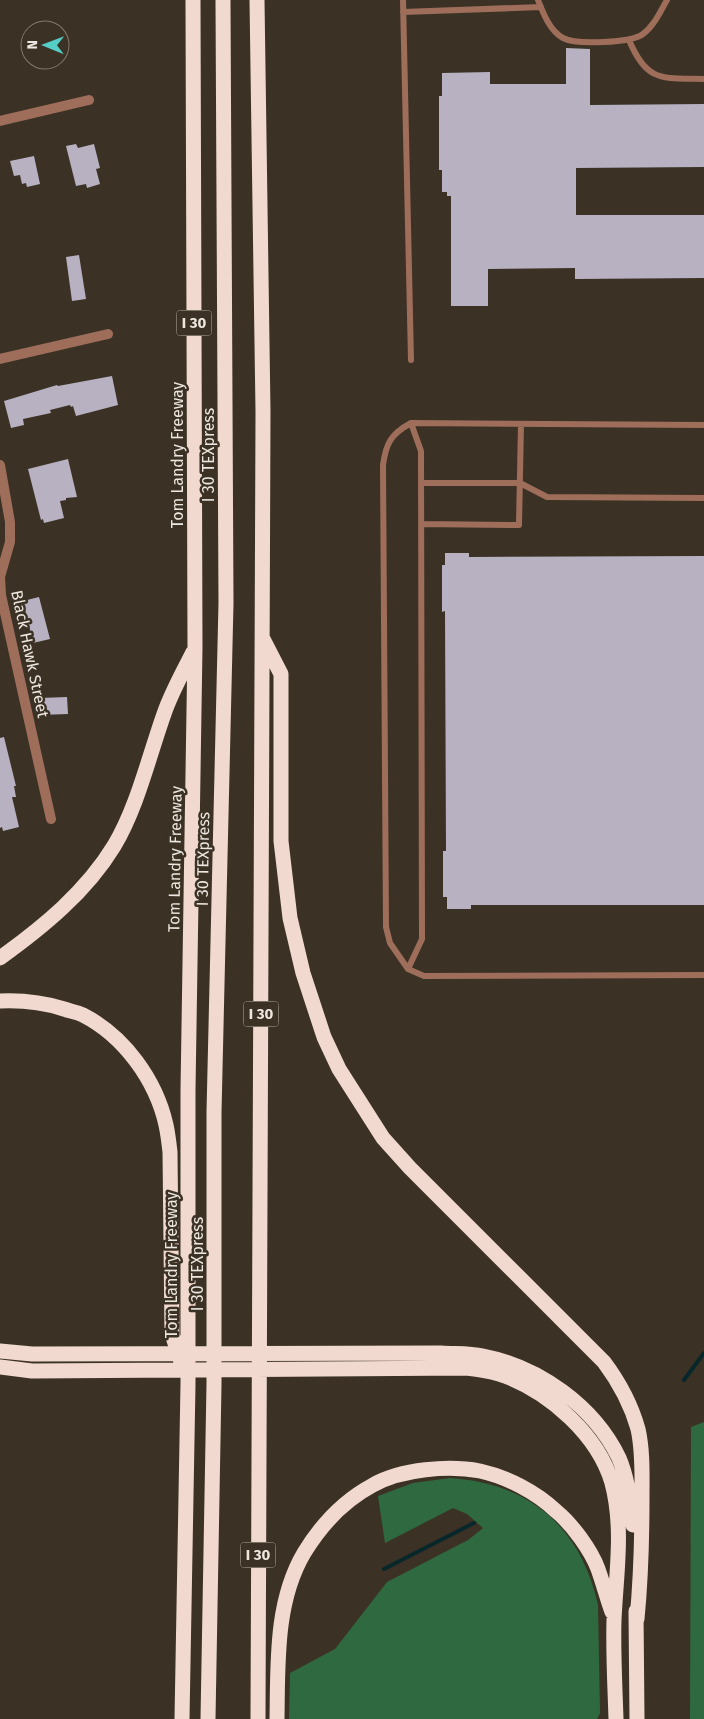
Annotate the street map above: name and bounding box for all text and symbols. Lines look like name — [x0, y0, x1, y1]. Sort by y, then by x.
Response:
north arrow — [20, 20, 70, 70]
text: N — [24, 40, 41, 50]
road number: I 30 — [176, 310, 212, 336]
street label: Tom Landry Freeway — [168, 382, 187, 528]
street label: I 30 TEXpress — [199, 408, 218, 502]
street label: Black Hawk Street — [7, 588, 53, 720]
street label: Tom Landry Freeway — [164, 785, 186, 932]
street label: I 30 TEXpress — [193, 812, 213, 906]
road number: I 30 — [244, 1002, 278, 1026]
street label: Tom Landry Freeway — [162, 1192, 181, 1338]
street label: I 30 TEXpress — [188, 1217, 207, 1311]
road number: I 30 — [240, 1542, 276, 1568]

